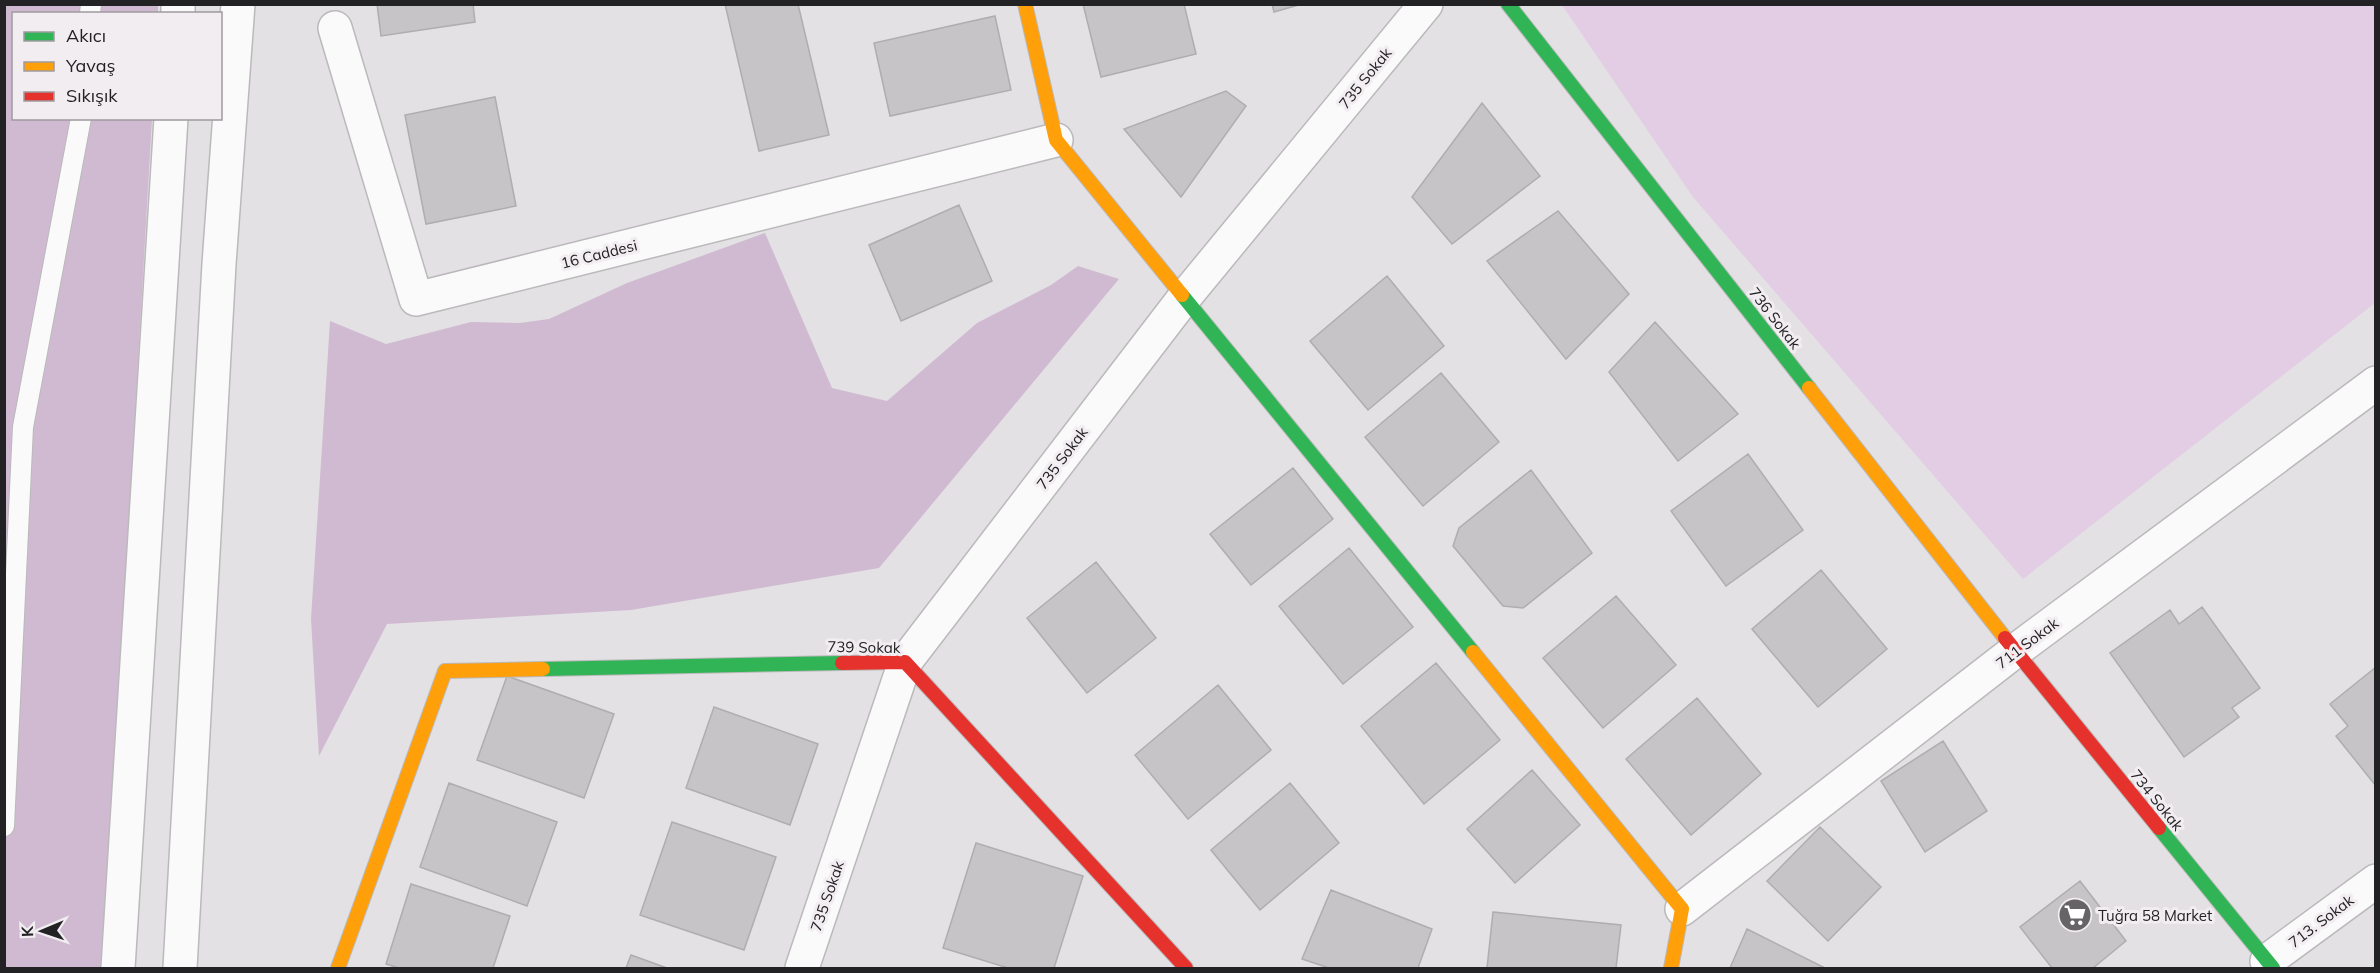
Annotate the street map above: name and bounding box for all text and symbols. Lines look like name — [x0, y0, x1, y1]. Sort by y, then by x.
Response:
legend — [12, 12, 222, 120]
text: Akıcı — [66, 24, 106, 47]
street label: 735 Sokak — [1335, 43, 1396, 112]
text: Yavaş — [65, 54, 115, 77]
text: Sıkışık — [66, 84, 118, 107]
street label: 16 Caddesi — [559, 235, 639, 273]
street label: 736 Sokak — [1745, 283, 1805, 353]
street label: 735 Sokak — [1032, 423, 1092, 493]
street label: 711 Sokak — [1992, 613, 2062, 673]
street label: 739 Sokak — [827, 637, 901, 657]
street label: 734 Sokak — [2127, 766, 2188, 835]
street label: 735 Sokak — [806, 858, 848, 934]
street label: 713. Sokak — [2285, 890, 2358, 952]
supermarket icon: Tuğra 58 Market — [2057, 897, 2093, 933]
north arrow — [12, 901, 72, 961]
place label: Tuğra 58 Market — [2098, 906, 2212, 925]
text: K — [17, 925, 37, 937]

